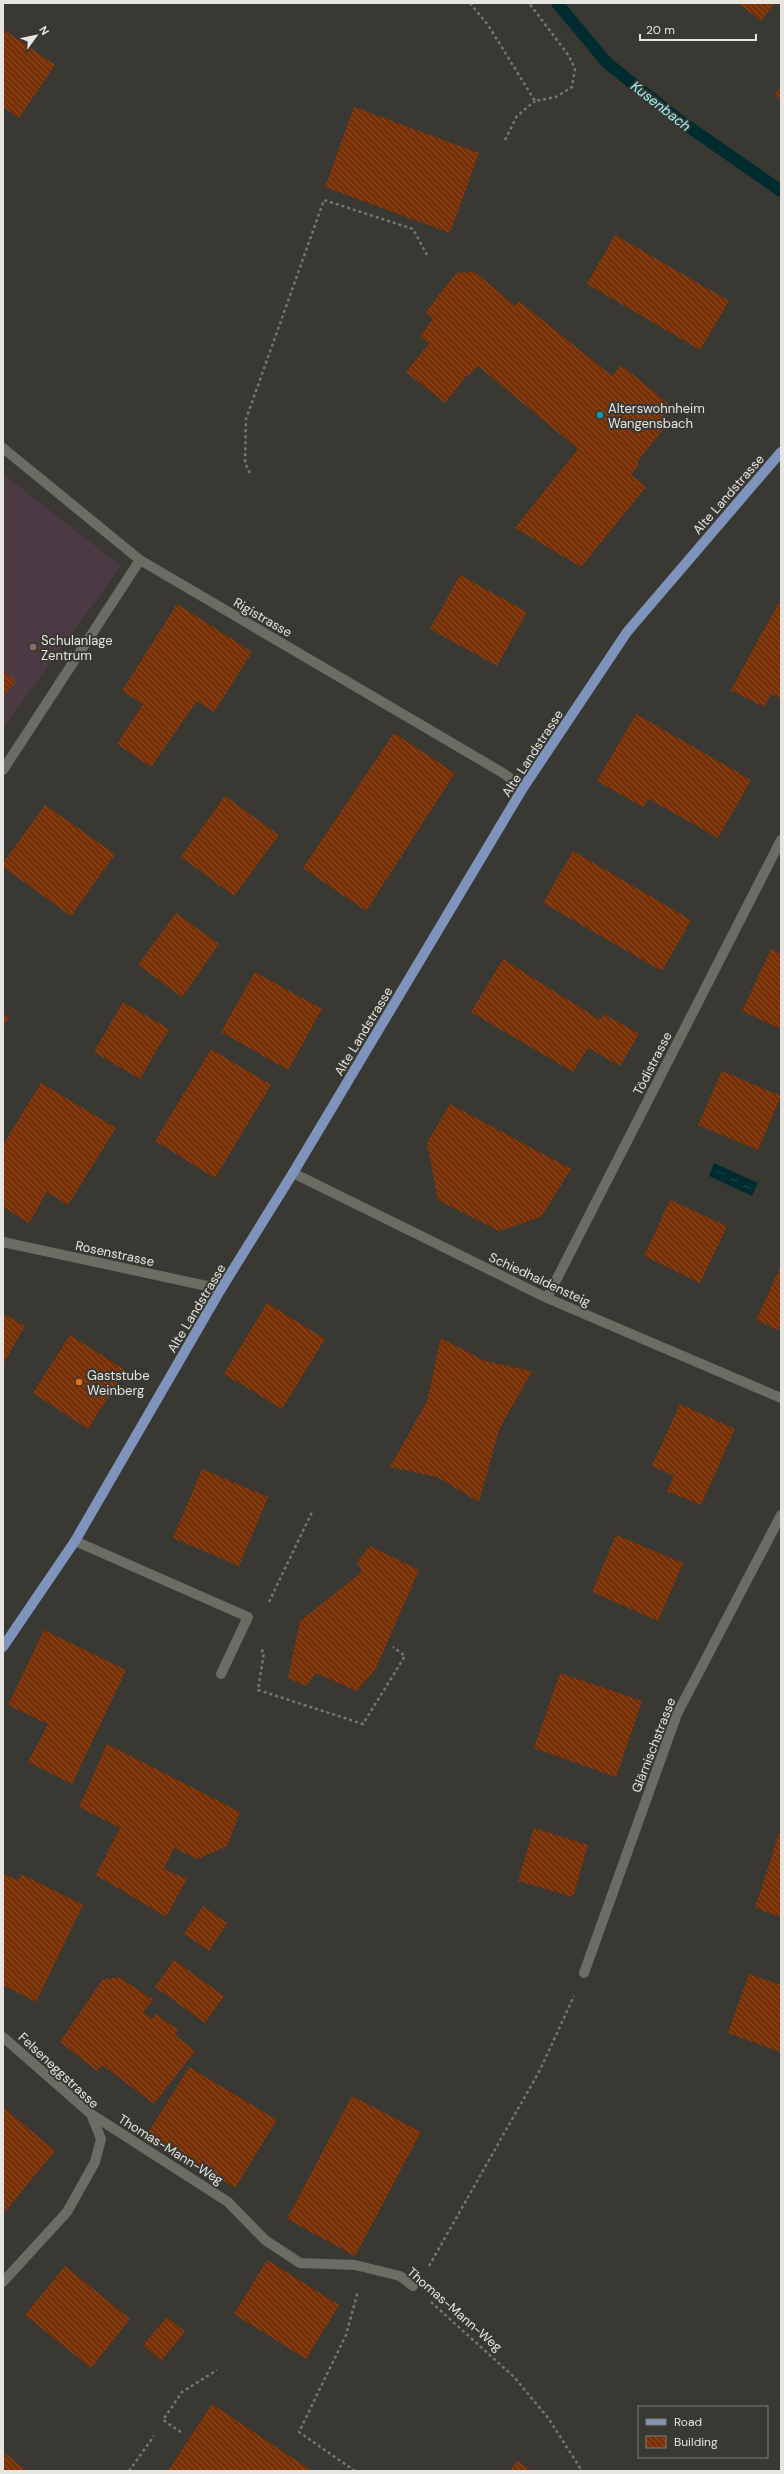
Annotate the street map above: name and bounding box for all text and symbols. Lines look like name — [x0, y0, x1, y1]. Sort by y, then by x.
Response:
north arrow — [16, 16, 56, 56]
scale bar — [640, 16, 756, 42]
text: 20 m — [646, 22, 675, 38]
text: N — [36, 23, 52, 38]
water label: Kusenbach — [627, 77, 695, 135]
place label: Alterswohnheim Wangensbach — [608, 400, 705, 432]
marker: Alterswohnheim Wangensbach — [595, 410, 605, 420]
street label: Alte Landstrasse — [689, 451, 768, 538]
street label: Rigistrasse — [230, 594, 295, 641]
place label: Schulanlage Zentrum — [41, 632, 113, 664]
marker: Schulanlage Zentrum — [28, 642, 38, 652]
street label: Alte Landstrasse — [498, 707, 567, 800]
street label: Alte Landstrasse — [330, 984, 397, 1079]
street label: Tödistrasse — [629, 1029, 676, 1098]
street label: Rosenstrasse — [74, 1237, 156, 1270]
street label: Schiedhaldensteig — [486, 1248, 593, 1310]
street label: Alte Landstrasse — [163, 1261, 230, 1356]
place label: Gaststube Weinberg — [87, 1367, 150, 1399]
marker: Gaststube Weinberg — [74, 1377, 84, 1387]
street label: Glärnischstrasse — [628, 1695, 679, 1795]
street label: Felseneggstrasse — [15, 2029, 102, 2112]
street label: Thomas-Mann-Weg — [115, 2110, 226, 2189]
street label: Thomas-Mann-Weg — [404, 2263, 506, 2355]
legend — [638, 2406, 768, 2458]
text: Road — [674, 2414, 702, 2430]
text: Building — [674, 2434, 718, 2450]

